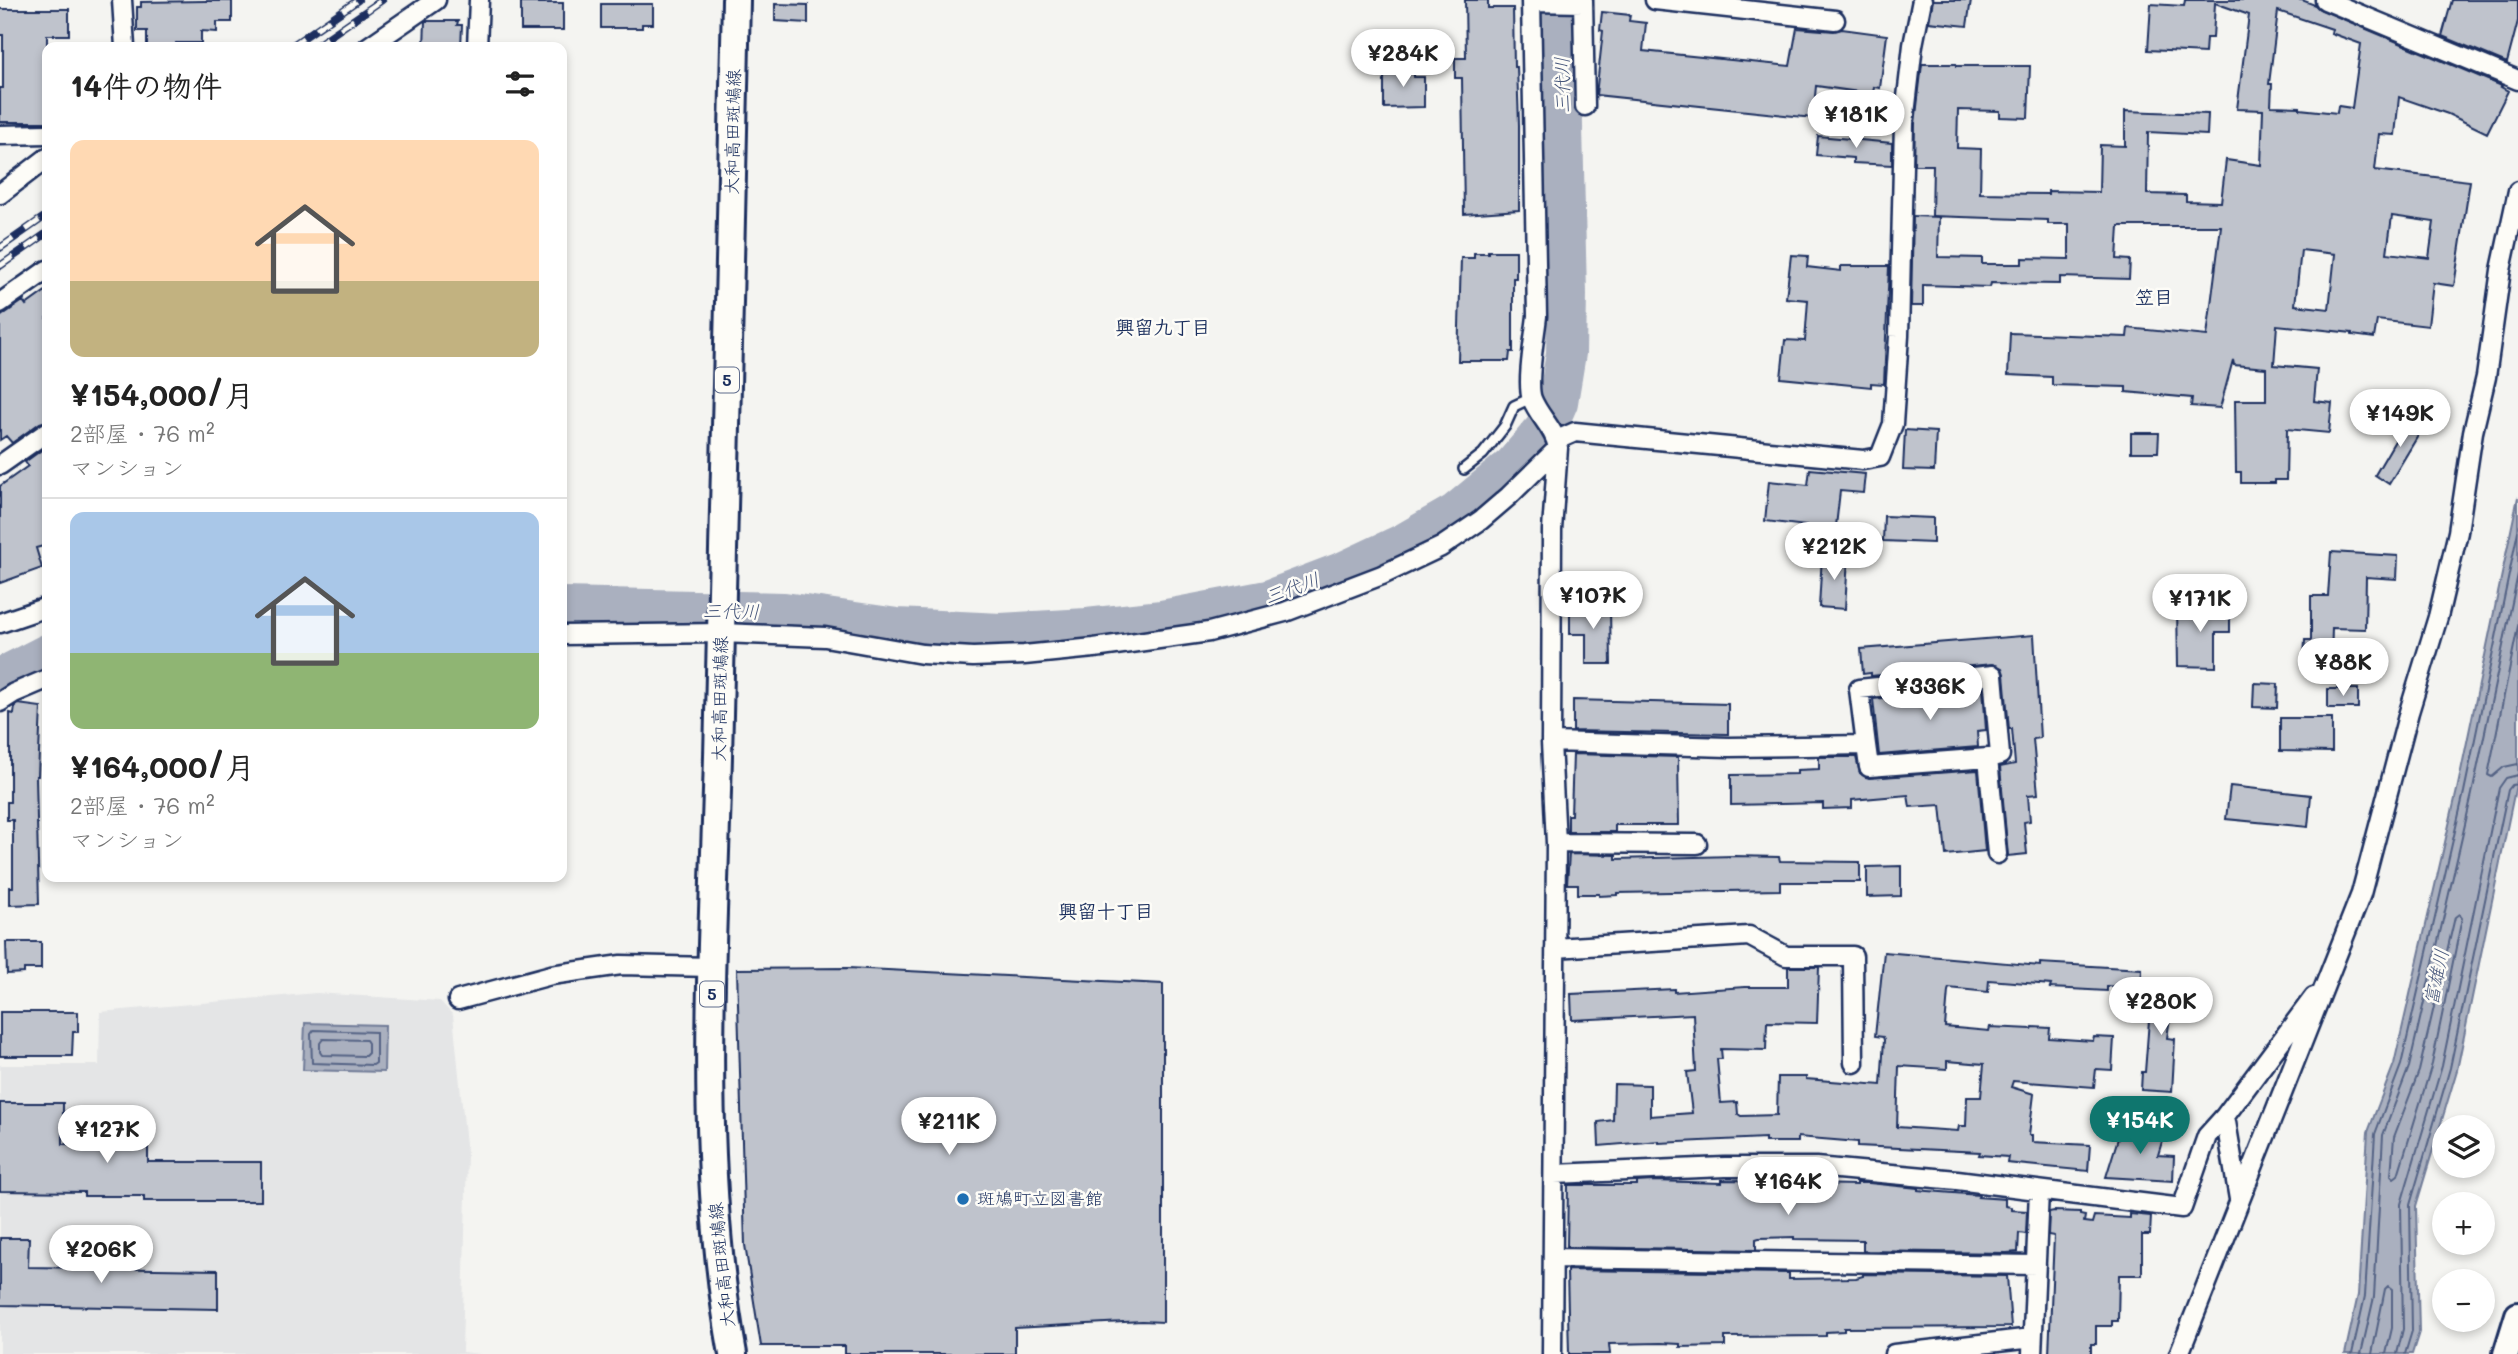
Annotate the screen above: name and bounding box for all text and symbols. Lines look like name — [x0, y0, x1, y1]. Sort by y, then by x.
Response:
pin: ¥284K — [1354, 29, 1452, 89]
text: ¥284K — [1367, 37, 1439, 67]
water label: 三代川 — [1549, 56, 1574, 114]
text: 14件の物件 — [70, 65, 222, 105]
icon: filters — [501, 65, 539, 103]
street label: 大和高田斑鳩線 — [719, 69, 745, 195]
pin: ¥181K — [1807, 90, 1905, 150]
text: ¥181K — [1824, 98, 1888, 128]
icon: home — [242, 186, 368, 312]
district label: 笠目 — [2135, 284, 2173, 309]
district label: 興留九丁目 — [1115, 314, 1211, 339]
road number: 5 — [715, 368, 739, 392]
text: ¥154,000/月 — [70, 374, 254, 414]
pin: ¥149K — [2351, 390, 2449, 449]
text: ¥149K — [2366, 397, 2434, 427]
text: 2部屋 · 76 m² — [70, 418, 215, 448]
text: マンション — [70, 452, 184, 482]
pin: ¥212K — [1785, 522, 1883, 582]
text: ¥212K — [1801, 530, 1867, 560]
icon: home — [242, 558, 368, 684]
water label: 三代川 — [1261, 566, 1323, 609]
pin: ¥107K — [1544, 572, 1642, 631]
pin: ¥171K — [2151, 574, 2249, 634]
text: ¥107K — [1559, 579, 1627, 609]
text: ¥171K — [2168, 582, 2232, 612]
water label: 三代川 — [702, 598, 760, 623]
street label: 大和高田斑鳩線 — [706, 636, 732, 762]
pin: ¥88K — [2302, 638, 2384, 698]
text: ¥88K — [2314, 646, 2372, 676]
pin: ¥336K — [1881, 662, 1979, 722]
text: ¥336K — [1894, 670, 1966, 700]
text: ¥164,000/月 — [70, 746, 255, 786]
text: 2部屋 · 76 m² — [70, 790, 215, 820]
text: マンション — [70, 824, 184, 854]
district label: 興留十丁目 — [1058, 898, 1154, 923]
water label: 富雄川 — [2417, 946, 2454, 1007]
pin: ¥280K — [2112, 978, 2210, 1037]
road number: 5 — [700, 982, 724, 1006]
text: ¥280K — [2125, 985, 2197, 1015]
pin: ¥154K — [2091, 1096, 2189, 1156]
pin: ¥211K — [900, 1098, 998, 1157]
text: ¥154K — [2106, 1104, 2174, 1134]
text: ¥211K — [917, 1105, 981, 1135]
pin: ¥127K — [58, 1106, 156, 1165]
text: ¥127K — [74, 1113, 140, 1143]
map controls — [2432, 1115, 2495, 1332]
button: layers — [2432, 1115, 2495, 1178]
pin: ¥164K — [1739, 1158, 1837, 1217]
text: ¥164K — [1754, 1165, 1822, 1195]
place label: 斑鳩町立図書館 — [977, 1186, 1103, 1210]
marker: 斑鳩町立図書館 — [955, 1191, 971, 1207]
button: + — [2432, 1192, 2495, 1255]
street label: 大和高田斑鳩線 — [702, 1201, 740, 1329]
pin: ¥206K — [52, 1226, 150, 1285]
text: ¥206K — [65, 1233, 137, 1263]
button: − — [2432, 1269, 2495, 1332]

